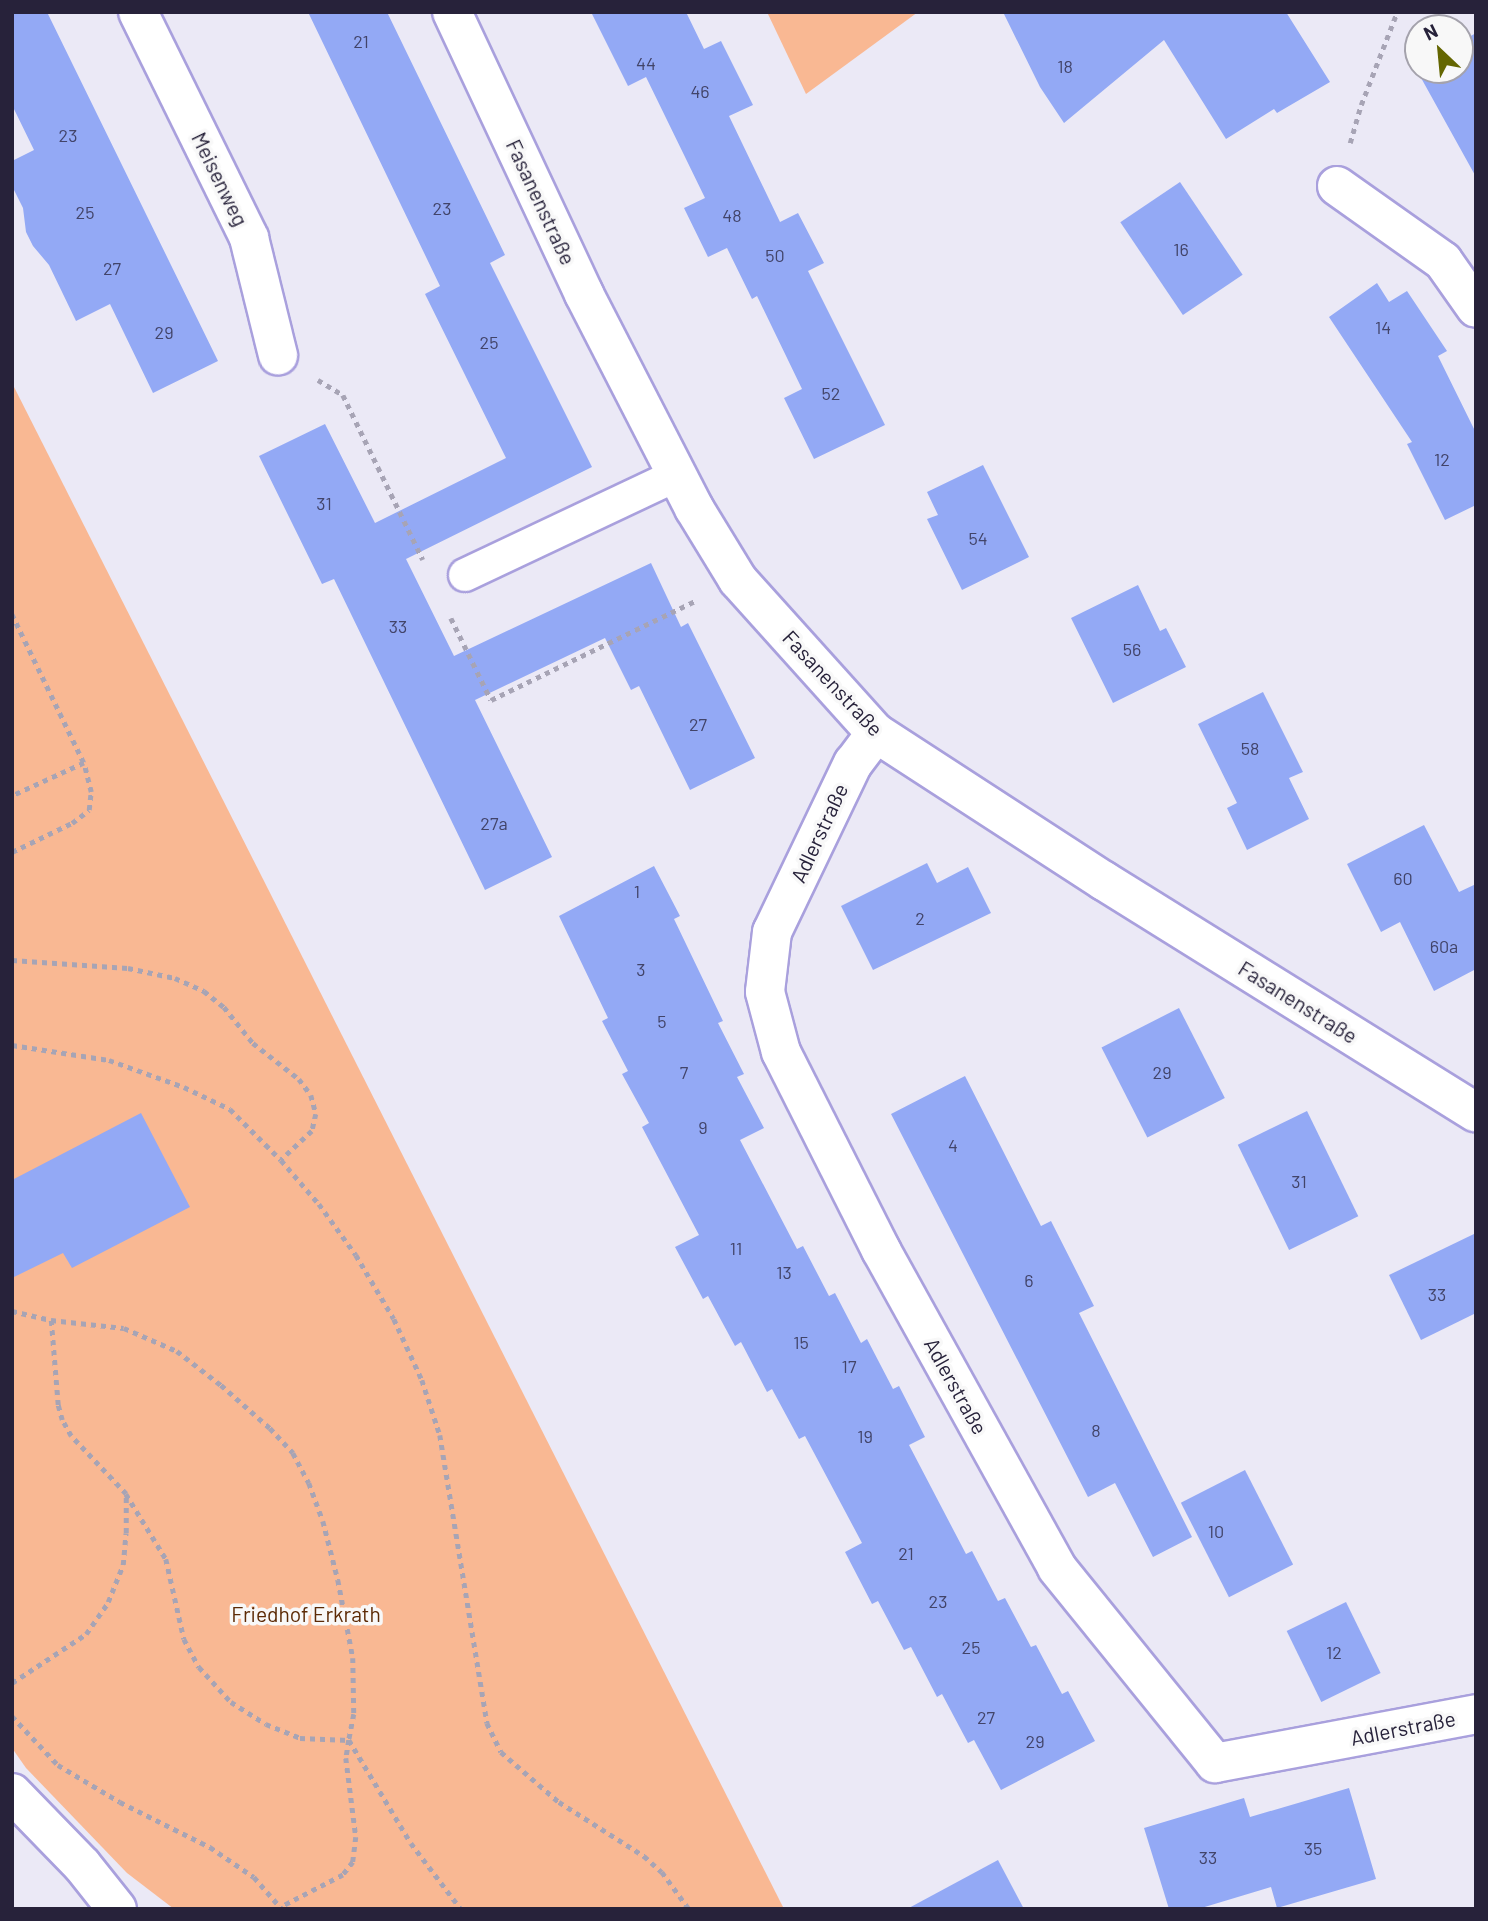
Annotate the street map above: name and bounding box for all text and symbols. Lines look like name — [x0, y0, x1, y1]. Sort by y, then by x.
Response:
north arrow — [1404, 14, 1474, 84]
text: N — [1420, 18, 1441, 45]
house number: 21 — [353, 30, 369, 52]
house number: 44 — [636, 52, 656, 74]
house number: 18 — [1057, 55, 1073, 77]
house number: 46 — [690, 80, 710, 102]
house number: 23 — [59, 124, 77, 146]
street label: Meisenweg — [186, 128, 254, 230]
street label: Fasanenstraße — [501, 135, 581, 269]
house number: 23 — [433, 197, 451, 219]
house number: 25 — [76, 201, 94, 223]
house number: 48 — [722, 204, 742, 226]
house number: 16 — [1173, 238, 1189, 260]
house number: 50 — [765, 244, 785, 266]
house number: 27 — [103, 257, 121, 279]
house number: 14 — [1375, 316, 1391, 338]
house number: 29 — [154, 321, 174, 343]
house number: 25 — [480, 331, 498, 353]
house number: 52 — [822, 382, 840, 404]
house number: 12 — [1434, 448, 1450, 470]
house number: 31 — [316, 492, 332, 514]
house number: 54 — [968, 527, 988, 549]
house number: 33 — [389, 615, 407, 637]
street label: Fasanenstraße — [778, 625, 888, 741]
house number: 56 — [1123, 638, 1141, 660]
house number: 27 — [689, 713, 707, 735]
house number: 58 — [1241, 737, 1259, 759]
street label: Adlerstraße — [785, 779, 853, 887]
house number: 27a — [480, 812, 508, 834]
house number: 60 — [1393, 867, 1413, 889]
house number: 1 — [634, 880, 640, 902]
house number: 2 — [915, 907, 925, 929]
house number: 60a — [1430, 935, 1458, 957]
street label: Fasanenstraße — [1234, 955, 1362, 1049]
house number: 3 — [636, 958, 646, 980]
house number: 5 — [657, 1010, 667, 1032]
house number: 7 — [680, 1061, 688, 1083]
house number: 29 — [1152, 1061, 1172, 1083]
house number: 9 — [698, 1116, 708, 1138]
house number: 4 — [948, 1134, 958, 1156]
house number: 31 — [1291, 1170, 1307, 1192]
house number: 11 — [730, 1237, 742, 1259]
house number: 13 — [776, 1261, 792, 1283]
house number: 6 — [1024, 1269, 1034, 1291]
house number: 33 — [1428, 1283, 1446, 1305]
house number: 15 — [793, 1331, 809, 1353]
street label: Adlerstraße — [919, 1333, 993, 1439]
house number: 17 — [842, 1355, 856, 1377]
house number: 8 — [1091, 1419, 1101, 1441]
house number: 19 — [857, 1425, 873, 1447]
house number: 10 — [1208, 1520, 1224, 1542]
house number: 21 — [898, 1542, 914, 1564]
house number: 23 — [929, 1590, 947, 1612]
park label: Friedhof Erkrath — [231, 1601, 381, 1627]
house number: 25 — [962, 1636, 980, 1658]
house number: 12 — [1326, 1641, 1342, 1663]
street label: Adlerstraße — [1348, 1705, 1458, 1751]
house number: 27 — [977, 1706, 995, 1728]
house number: 29 — [1025, 1730, 1045, 1752]
house number: 35 — [1304, 1837, 1322, 1859]
house number: 33 — [1199, 1846, 1217, 1868]

